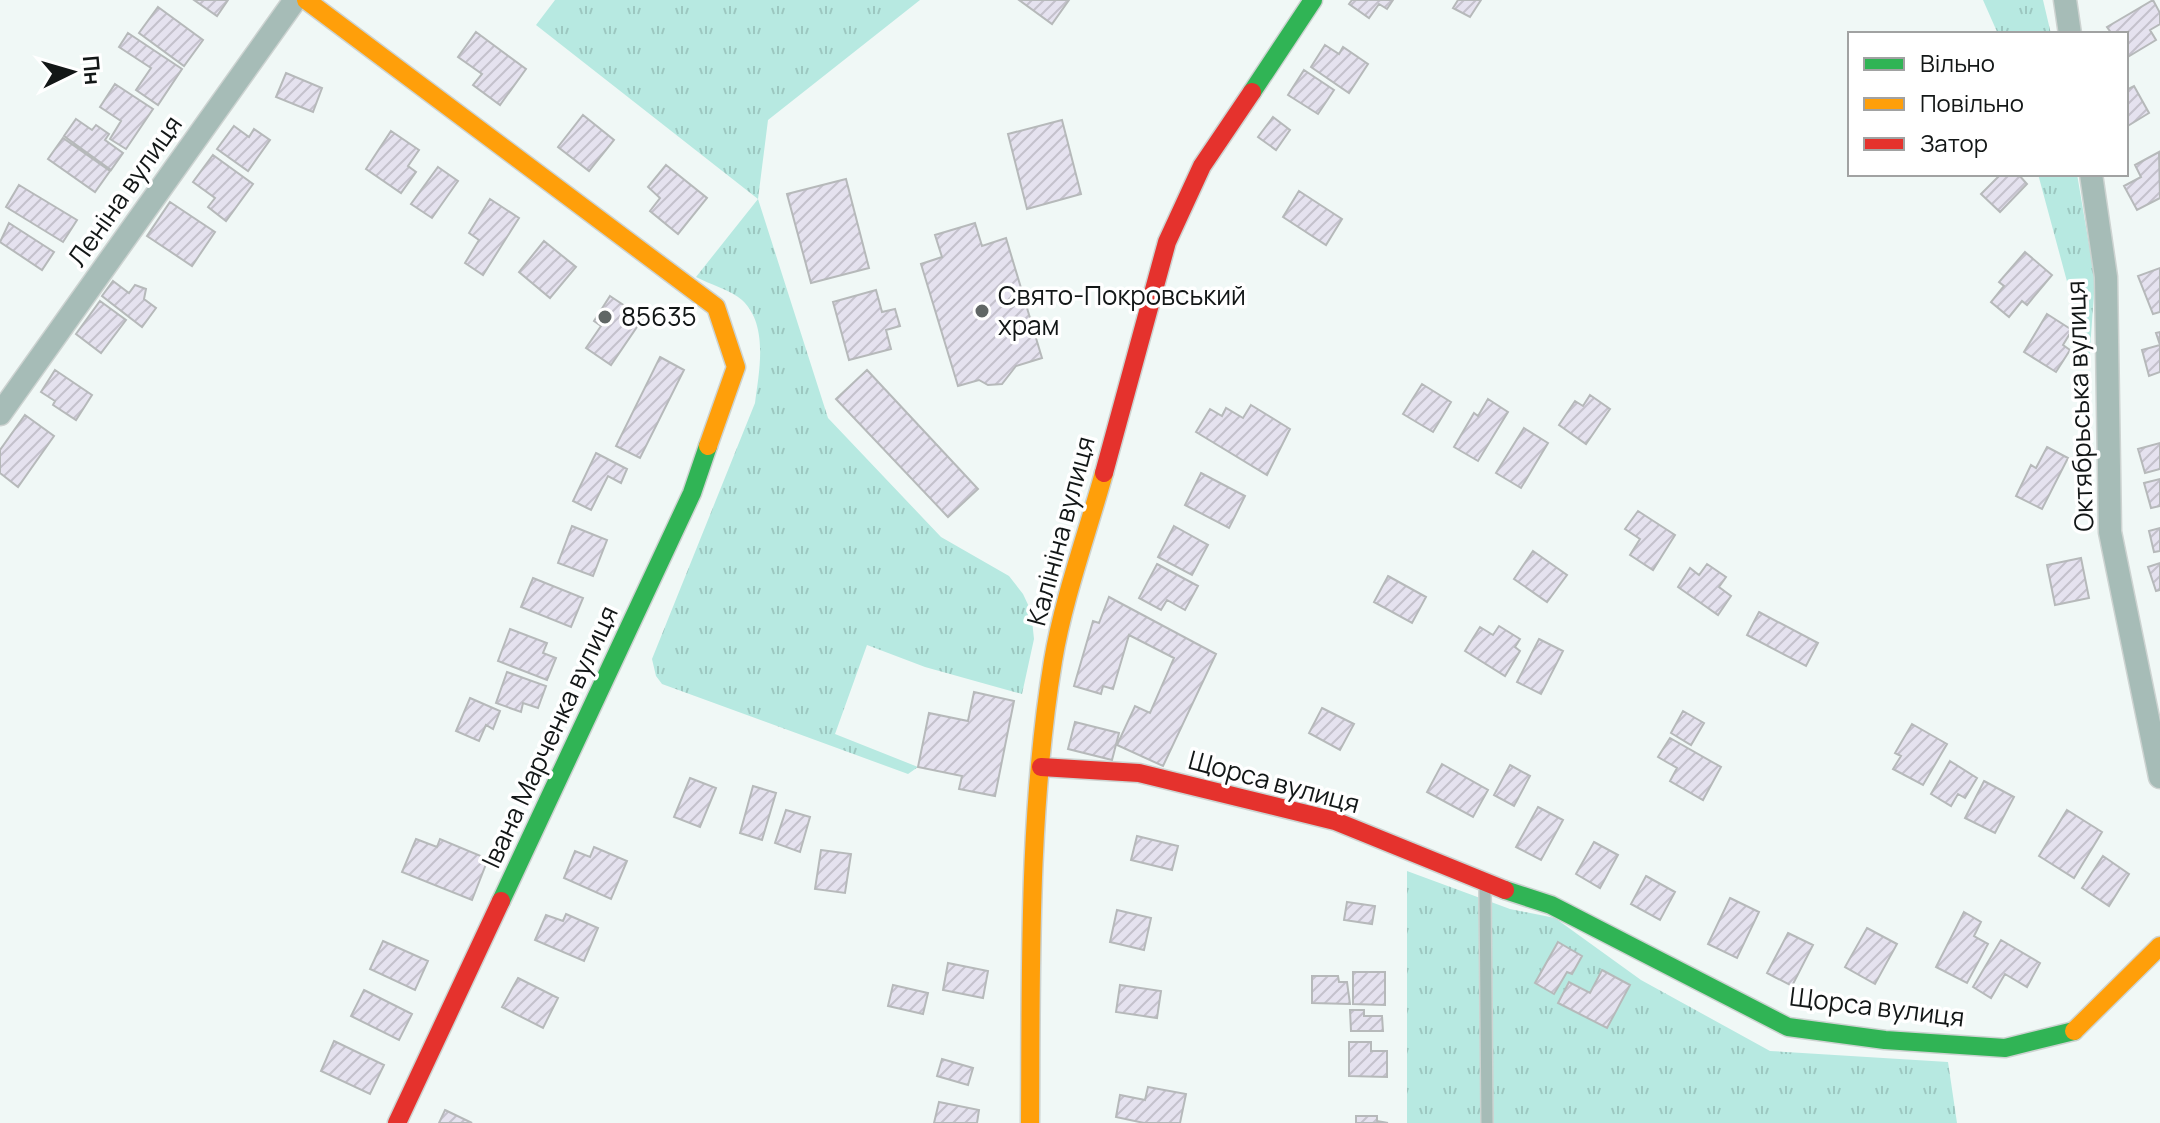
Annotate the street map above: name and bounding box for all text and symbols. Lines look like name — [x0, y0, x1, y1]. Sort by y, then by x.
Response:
north arrow — [32, 32, 112, 112]
legend — [1848, 32, 2128, 176]
text: Вільно — [1920, 46, 1995, 79]
text: Пн — [76, 54, 108, 86]
text: Повільно — [1920, 86, 2024, 119]
street label: Леніна вулиця — [59, 108, 190, 273]
text: Затор — [1920, 126, 1988, 159]
place label: Свято-Покровський храм — [998, 277, 1246, 343]
street label: Октябрьська вулиця — [2057, 280, 2101, 532]
place label: 85635 — [621, 298, 697, 334]
marker: Свято-Покровський храм — [973, 302, 991, 320]
marker: 85635 — [596, 308, 614, 326]
street label: Калініна вулиця — [1017, 432, 1103, 629]
street label: Івана Марченка вулиця — [472, 600, 626, 874]
street label: Щорса вулиця — [1185, 741, 1364, 821]
street label: Щорса вулиця — [1788, 977, 1967, 1035]

